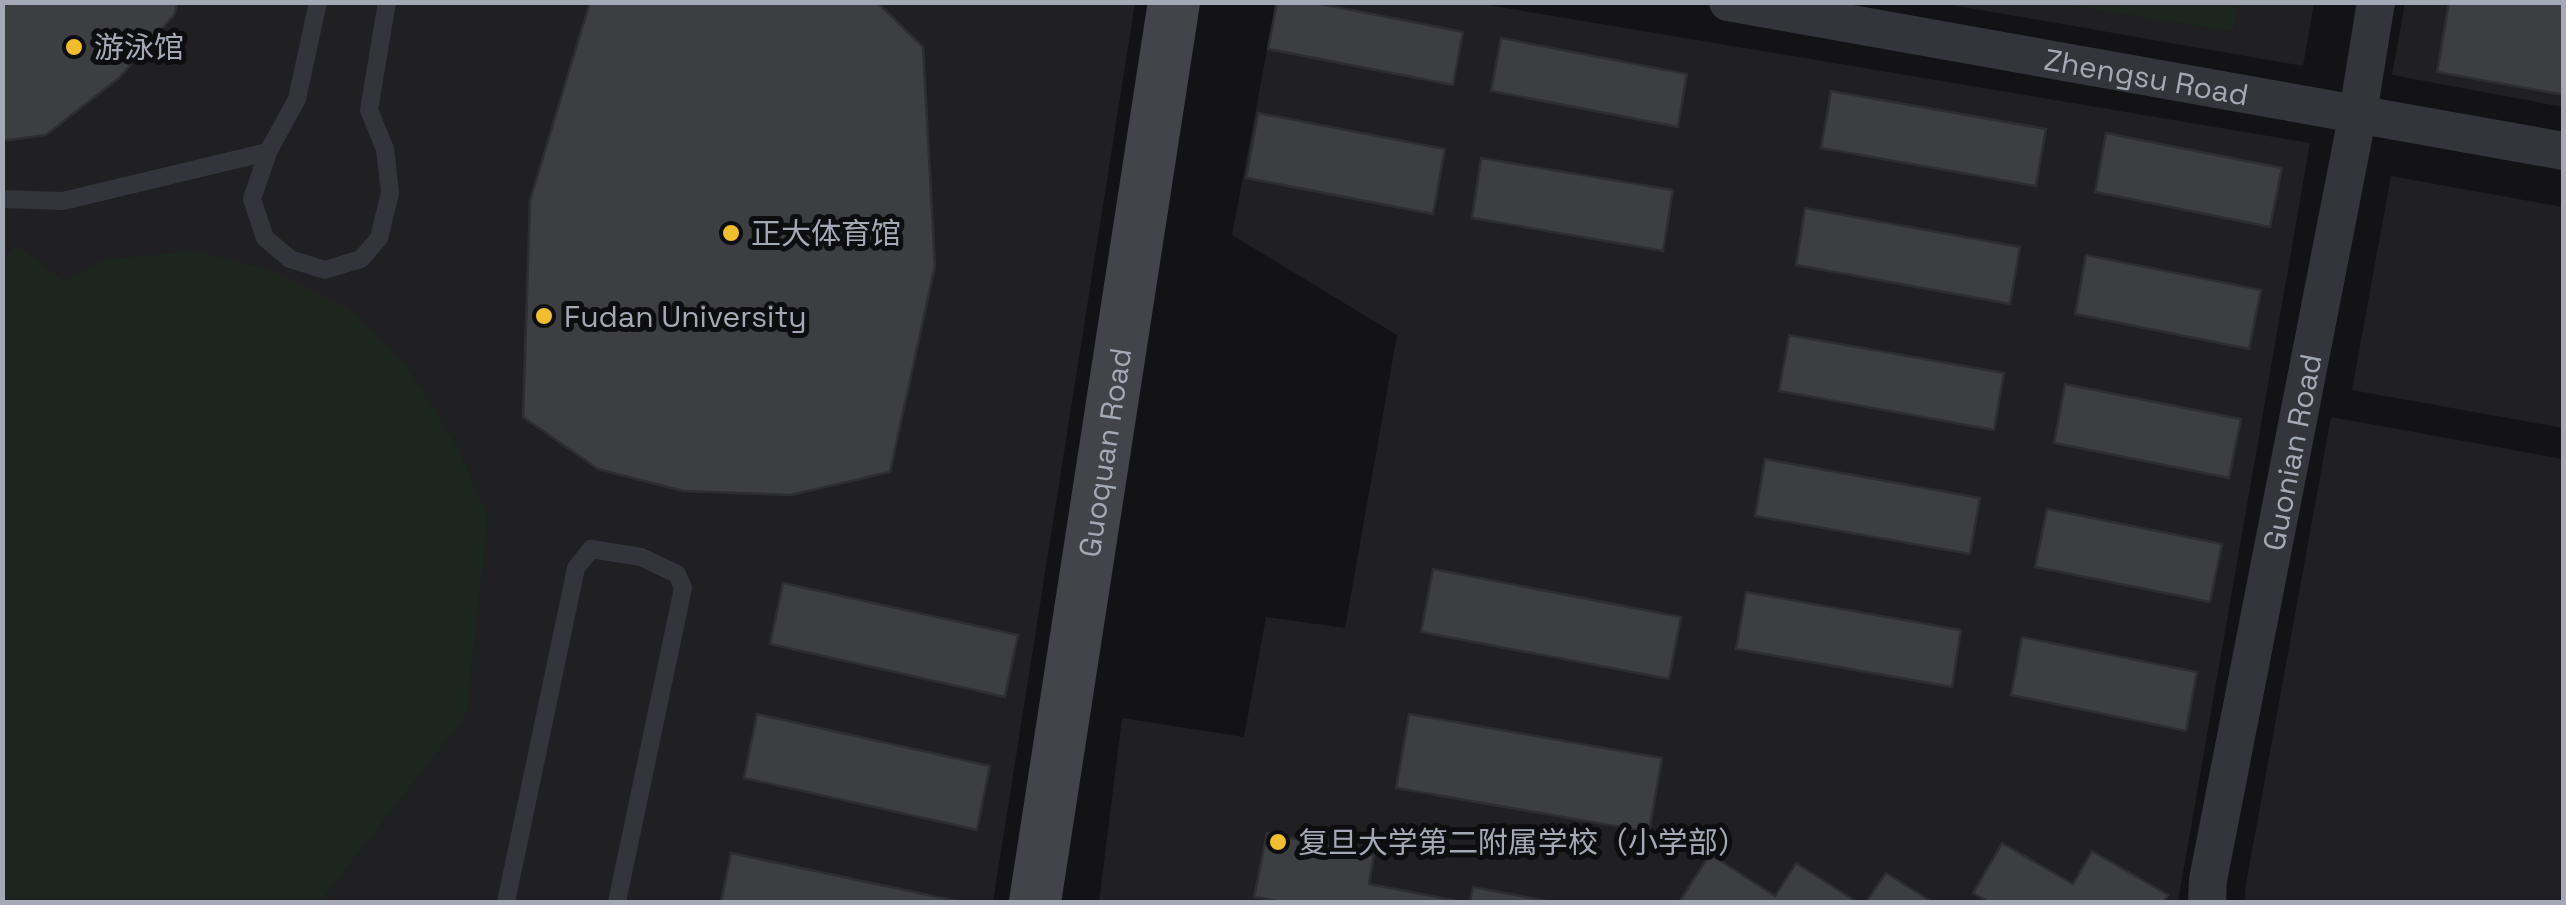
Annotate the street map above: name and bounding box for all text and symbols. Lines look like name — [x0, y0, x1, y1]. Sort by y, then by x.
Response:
place label: 游泳馆 — [94, 28, 184, 67]
marker: 游泳馆 — [63, 36, 85, 58]
street label: Zhengsu Road — [2041, 39, 2252, 114]
place label: 正大体育馆 — [751, 214, 901, 253]
marker: 正大体育馆 — [720, 222, 742, 244]
place label: Fudan University — [564, 297, 807, 336]
marker: Fudan University — [533, 305, 555, 327]
street label: Guoquan Road — [1069, 345, 1140, 560]
street label: Guonian Road — [2253, 350, 2330, 554]
place label: 复旦大学第二附属学校（小学部） — [1298, 823, 1748, 862]
marker: 复旦大学第二附属学校（小学部） — [1267, 831, 1289, 853]

